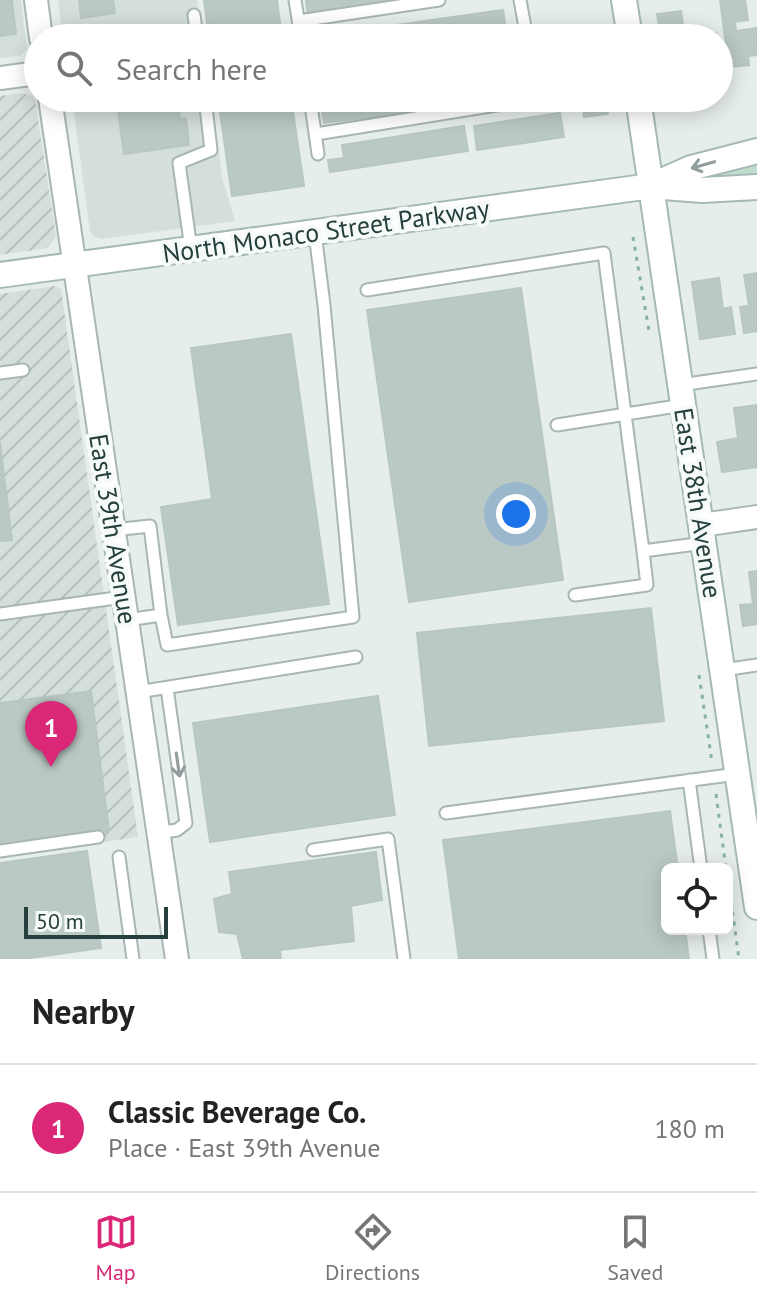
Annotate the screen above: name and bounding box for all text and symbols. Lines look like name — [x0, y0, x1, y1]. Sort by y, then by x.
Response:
search box — [24, 24, 733, 112]
icon: search — [52, 46, 96, 90]
text: Search here — [116, 49, 267, 88]
one-way arrow — [690, 158, 716, 173]
street label: North Monaco Street Parkway — [160, 191, 492, 270]
street label: East 38th Avenue — [667, 405, 730, 600]
street label: East 39th Avenue — [82, 431, 145, 626]
your location — [496, 494, 536, 534]
pin: 1 — [25, 701, 77, 767]
one-way arrow — [171, 752, 186, 777]
map controls — [661, 863, 733, 935]
button: locate — [661, 863, 733, 935]
scale bar — [24, 903, 168, 939]
text: 50 m — [36, 907, 84, 935]
text: Nearby — [32, 989, 134, 1033]
text: Classic Beverage Co. — [108, 1092, 366, 1131]
text: 1 — [51, 1112, 65, 1145]
text: 180 m — [654, 1112, 725, 1145]
text: Place · East 39th Avenue — [108, 1131, 380, 1164]
tab: Map — [94, 1210, 138, 1286]
tab: Directions — [325, 1210, 420, 1286]
tab: Saved — [607, 1210, 663, 1286]

